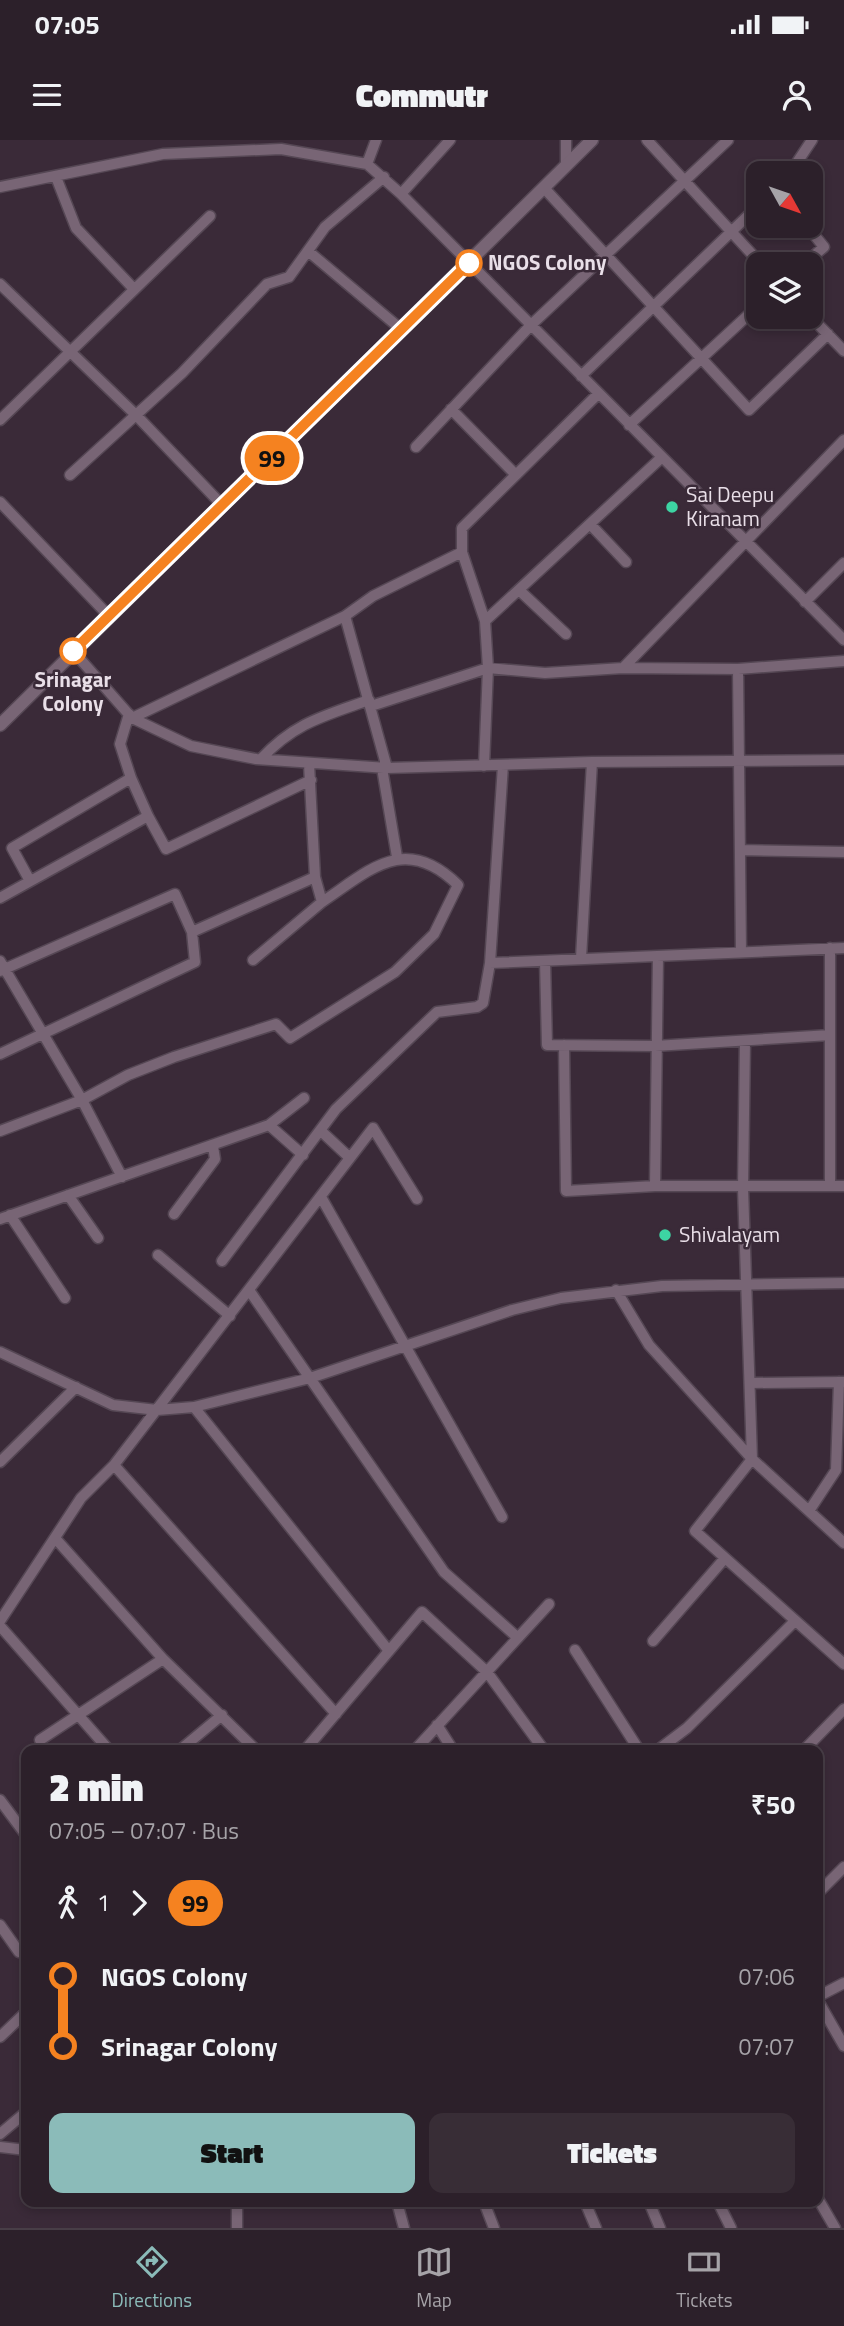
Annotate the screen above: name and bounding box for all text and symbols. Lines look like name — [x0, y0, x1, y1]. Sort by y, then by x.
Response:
text: 07:05 — [35, 5, 100, 44]
text: Commutr — [356, 71, 488, 119]
icon: menu — [28, 76, 66, 114]
icon: person — [778, 76, 816, 114]
north arrow — [746, 161, 822, 238]
map controls — [746, 161, 823, 329]
place label: NGOS Colony — [488, 246, 607, 278]
marker: NGOS Colony — [456, 250, 482, 276]
button: layers — [746, 252, 823, 329]
line badge: 99 — [240, 435, 304, 481]
text: 99 — [259, 440, 285, 476]
place label: Sai Deepu Kiranam — [686, 478, 774, 534]
marker: Sai Deepu Kiranam — [664, 499, 680, 515]
marker: Srinagar Colony — [60, 638, 86, 664]
place label: Srinagar Colony — [35, 663, 112, 719]
place label: Shivalayam — [679, 1218, 780, 1250]
marker: Shivalayam — [657, 1227, 673, 1243]
text: 2 min — [49, 1758, 143, 1816]
text: ₹50 — [751, 1785, 795, 1824]
text: 07:05 – 07:07 · Bus — [49, 1813, 239, 1848]
icon: walk — [49, 1884, 87, 1922]
icon: forward — [120, 1884, 158, 1922]
text: 1 — [97, 1885, 110, 1920]
text: 99 — [182, 1885, 209, 1921]
text: NGOS Colony — [101, 1957, 248, 1996]
text: 07:06 — [738, 1959, 795, 1994]
text: Srinagar Colony — [101, 2027, 278, 2066]
text: 07:07 — [738, 2029, 795, 2064]
button: Start — [49, 2113, 415, 2193]
button: Tickets — [429, 2113, 795, 2193]
tab: Directions — [112, 2243, 192, 2314]
tab: Map — [415, 2243, 453, 2314]
tab: Tickets — [676, 2243, 732, 2314]

